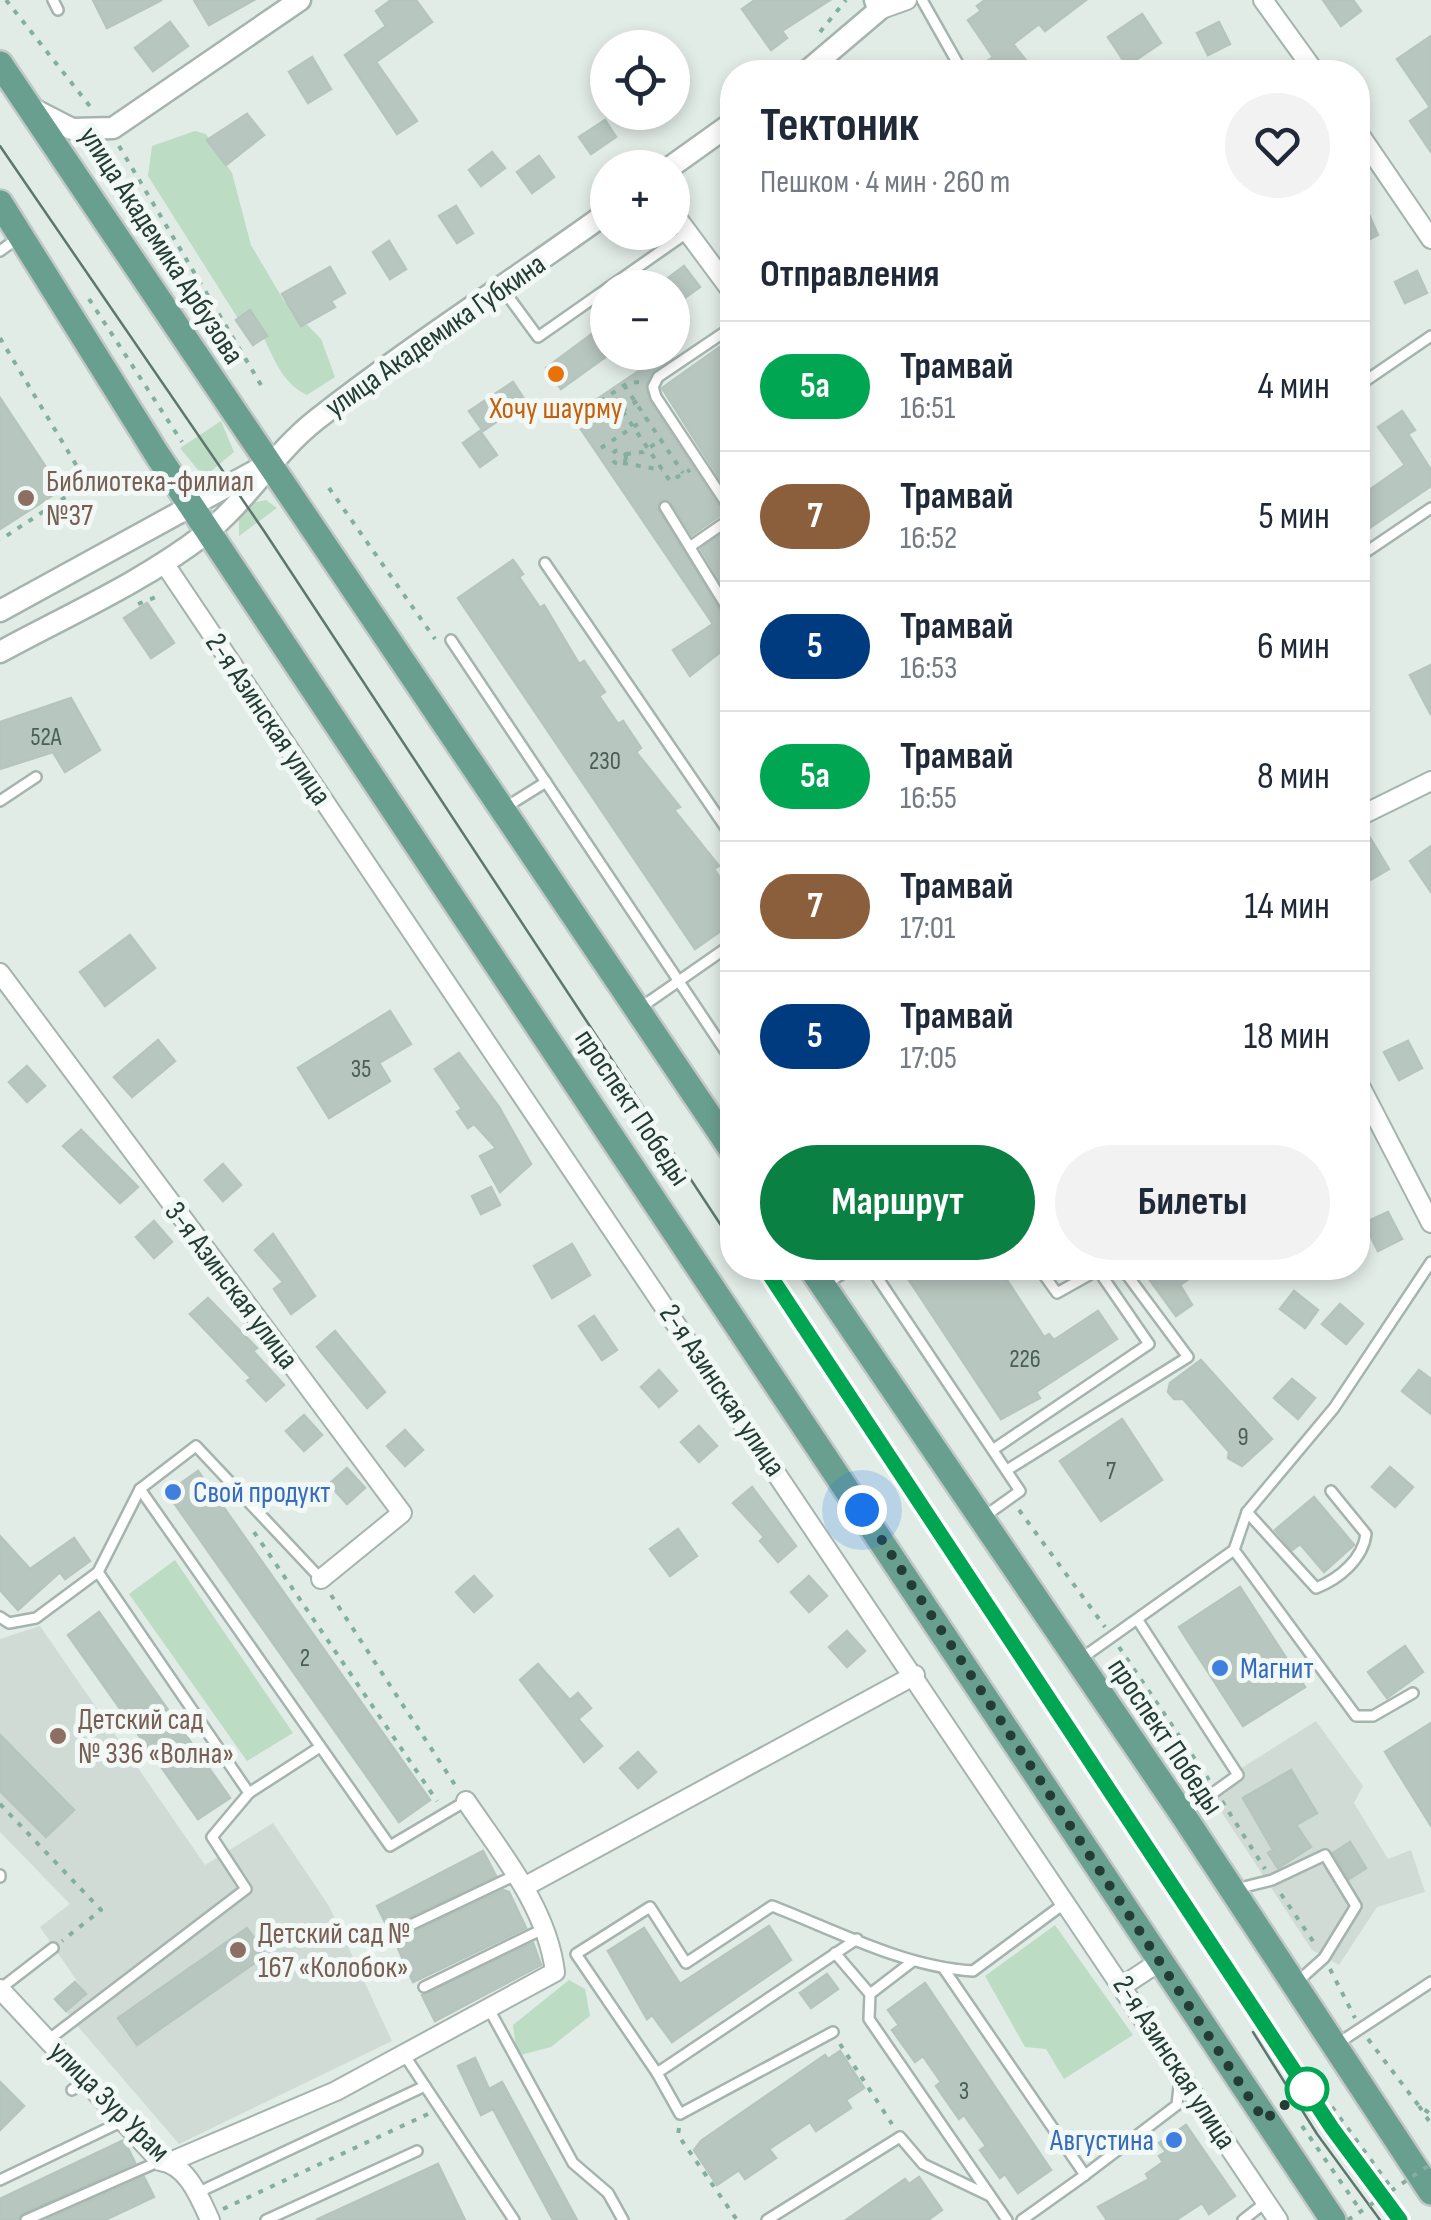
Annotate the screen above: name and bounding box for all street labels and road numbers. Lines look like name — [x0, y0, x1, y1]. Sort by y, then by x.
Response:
street label: улица Академика Арбузова — [71, 120, 251, 371]
street label: улица Академика Губкина — [318, 246, 553, 425]
street label: 2-я Азинская улица — [197, 627, 339, 812]
street label: проспект Победы — [567, 1022, 698, 1193]
street label: 3-я Азинская улица — [157, 1195, 306, 1376]
street label: 2-я Азинская улица — [651, 1298, 793, 1483]
street label: проспект Победы — [1100, 1651, 1231, 1822]
street label: 2-я Азинская улица — [1105, 1969, 1244, 2156]
street label: улица Зур Урам — [41, 2034, 177, 2170]

